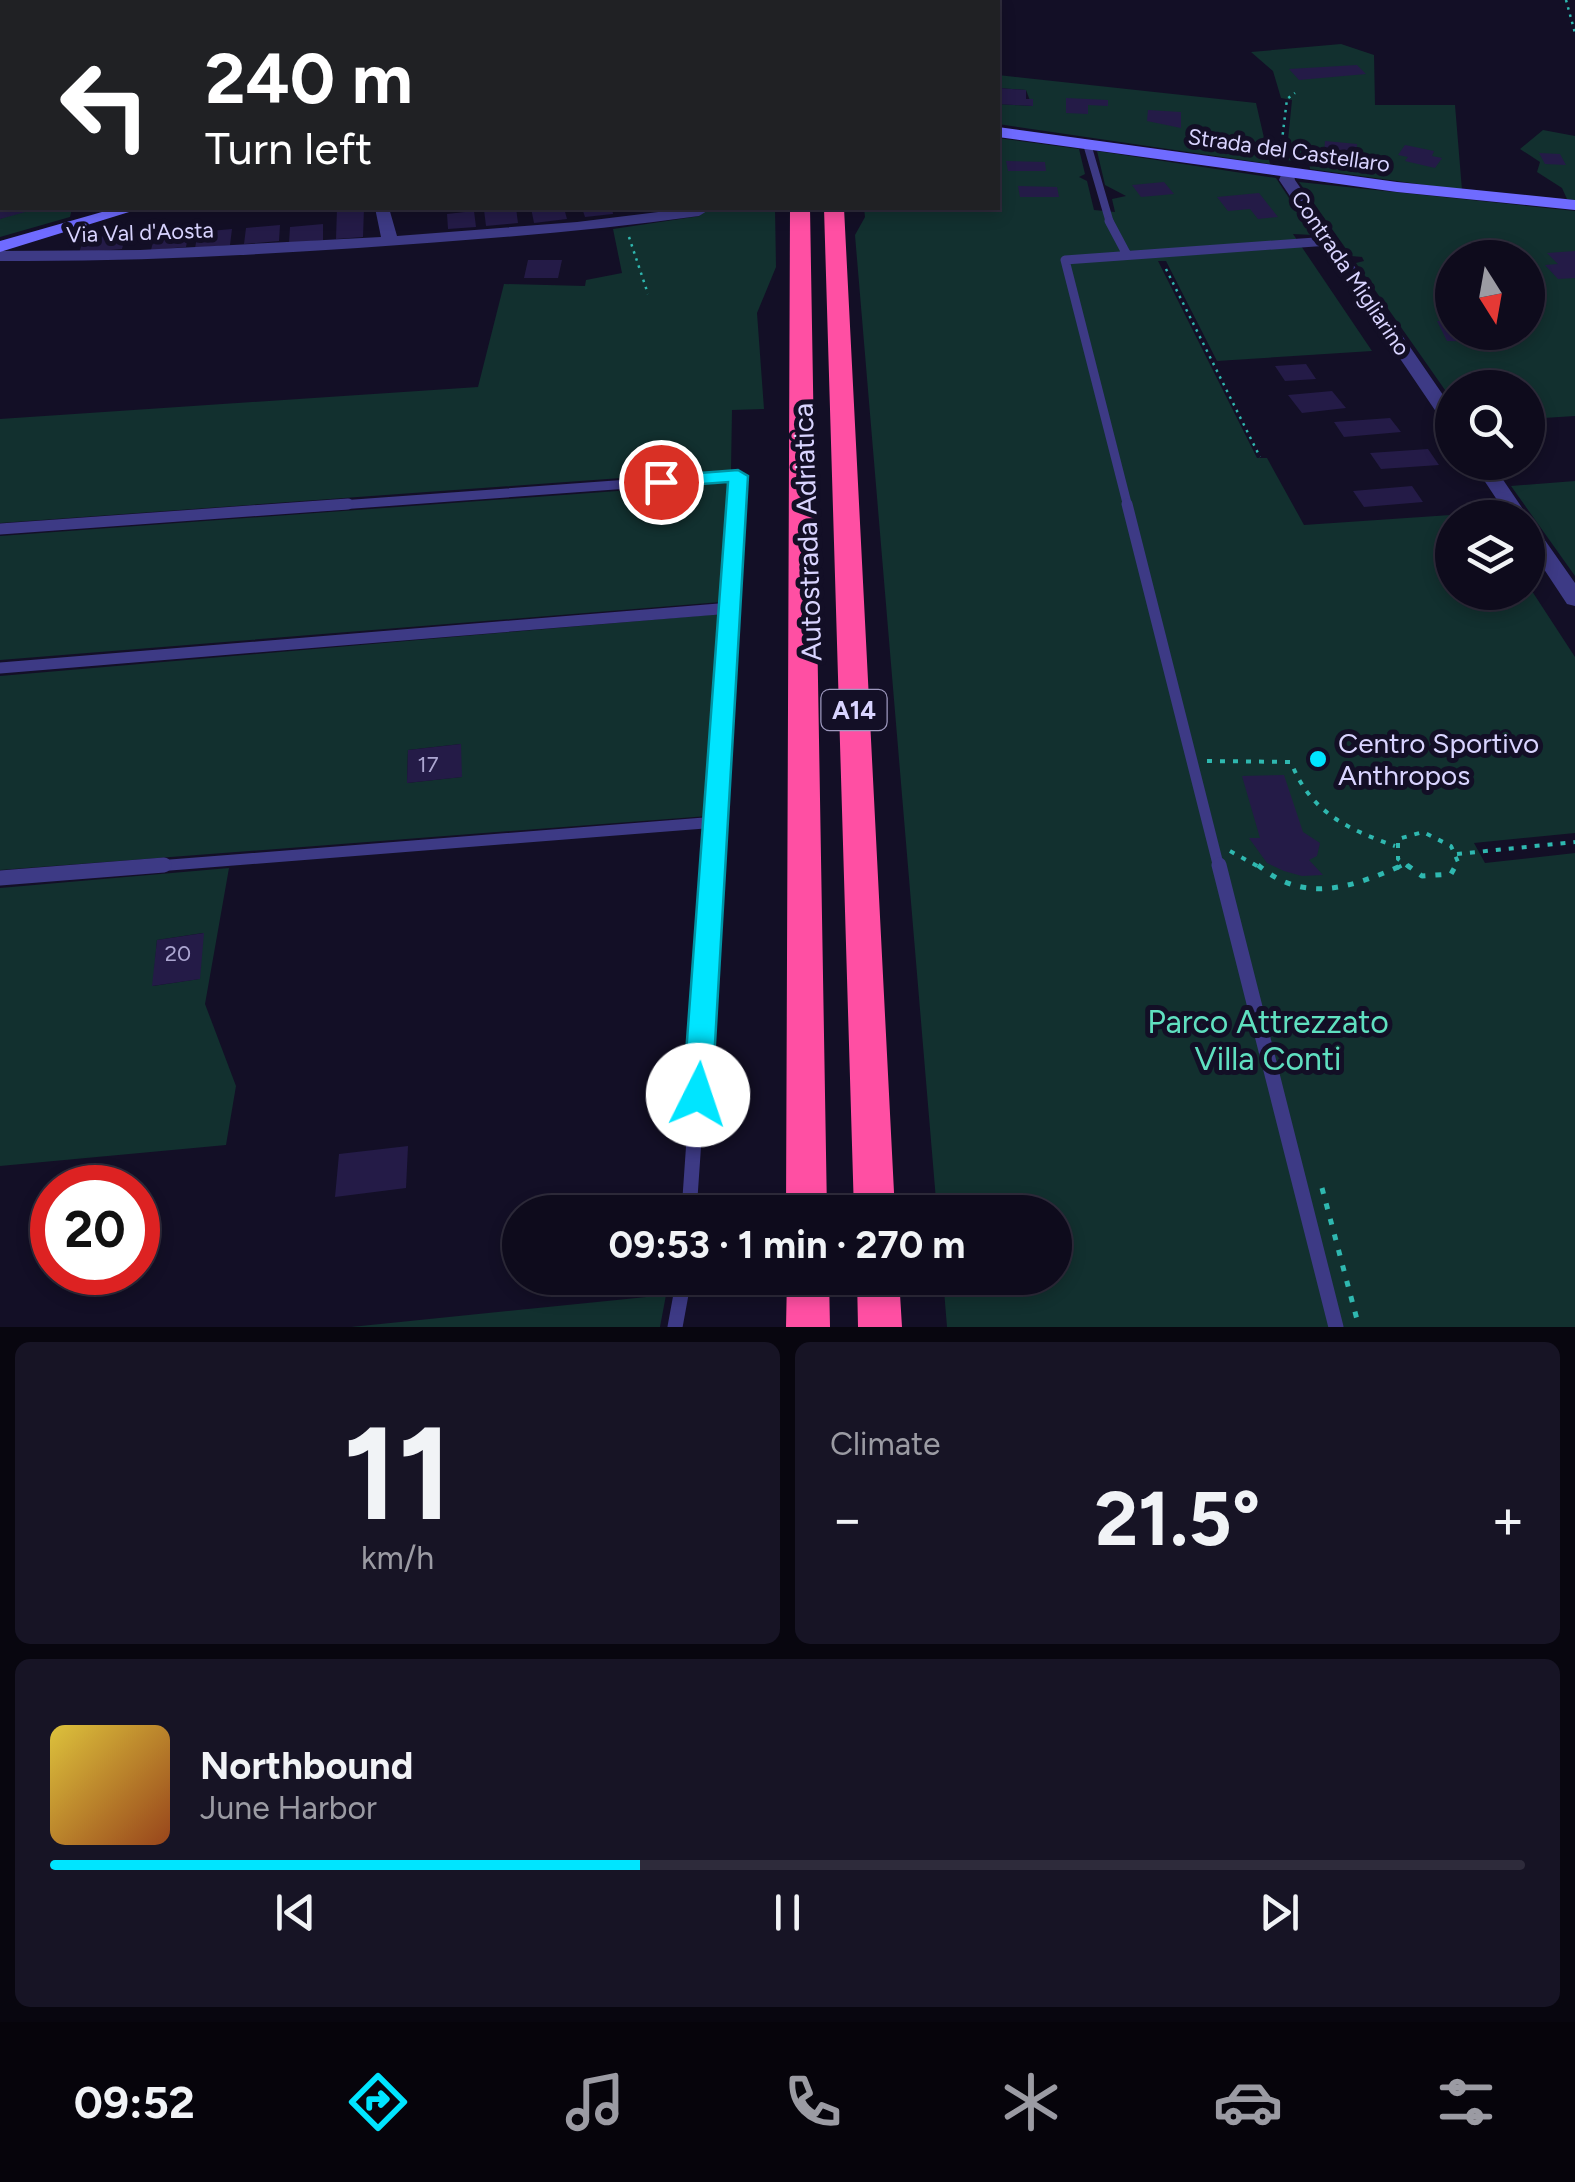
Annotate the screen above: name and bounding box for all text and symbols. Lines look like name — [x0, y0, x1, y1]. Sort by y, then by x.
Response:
text: 240 m — [205, 36, 413, 121]
icon: left — [40, 40, 170, 170]
text: Turn left — [205, 121, 372, 175]
street label: Strada del Castellaro — [1186, 123, 1392, 178]
street label: Contrada Migliarino — [1285, 186, 1416, 361]
street label: Via Val d'Aosta — [66, 216, 214, 249]
north arrow — [1435, 240, 1545, 350]
map controls — [1435, 240, 1545, 610]
button: search — [1435, 370, 1545, 480]
street label: Autostrada Adriatica — [786, 402, 828, 662]
pin — [619, 440, 704, 525]
icon: arrive — [634, 455, 689, 510]
button: layers — [1435, 500, 1545, 610]
road number: A14 — [822, 690, 886, 730]
place label: Centro Sportivo Anthropos — [1338, 726, 1539, 792]
marker: Centro Sportivo Anthropos — [1307, 748, 1329, 770]
house number: 17 — [418, 751, 439, 778]
house number: 20 — [165, 940, 191, 967]
park label: Parco Attrezzato Villa Conti — [1147, 1003, 1389, 1078]
position arrow — [646, 1043, 750, 1147]
speed limit sign: 20 — [30, 1165, 160, 1295]
text: 09:53 · 1 min · 270 m — [609, 1222, 965, 1268]
text: 11 — [343, 1396, 452, 1552]
text: Climate — [830, 1425, 941, 1463]
text: 21.5° — [1095, 1474, 1260, 1564]
text: − — [830, 1486, 864, 1552]
text: + — [1491, 1486, 1525, 1552]
text: km/h — [361, 1539, 434, 1577]
text: Northbound — [200, 1743, 413, 1789]
text: June Harbor — [200, 1789, 377, 1827]
icon: previous — [268, 1885, 323, 1940]
icon: pause — [760, 1885, 815, 1940]
icon: next — [1252, 1885, 1307, 1940]
icon: directions — [343, 2067, 413, 2137]
icon: music — [560, 2067, 630, 2137]
icon: phone — [778, 2067, 848, 2137]
icon: climate — [996, 2067, 1066, 2137]
icon: car — [1213, 2067, 1283, 2137]
icon: filters — [1431, 2067, 1501, 2137]
text: 09:52 — [74, 2075, 195, 2129]

